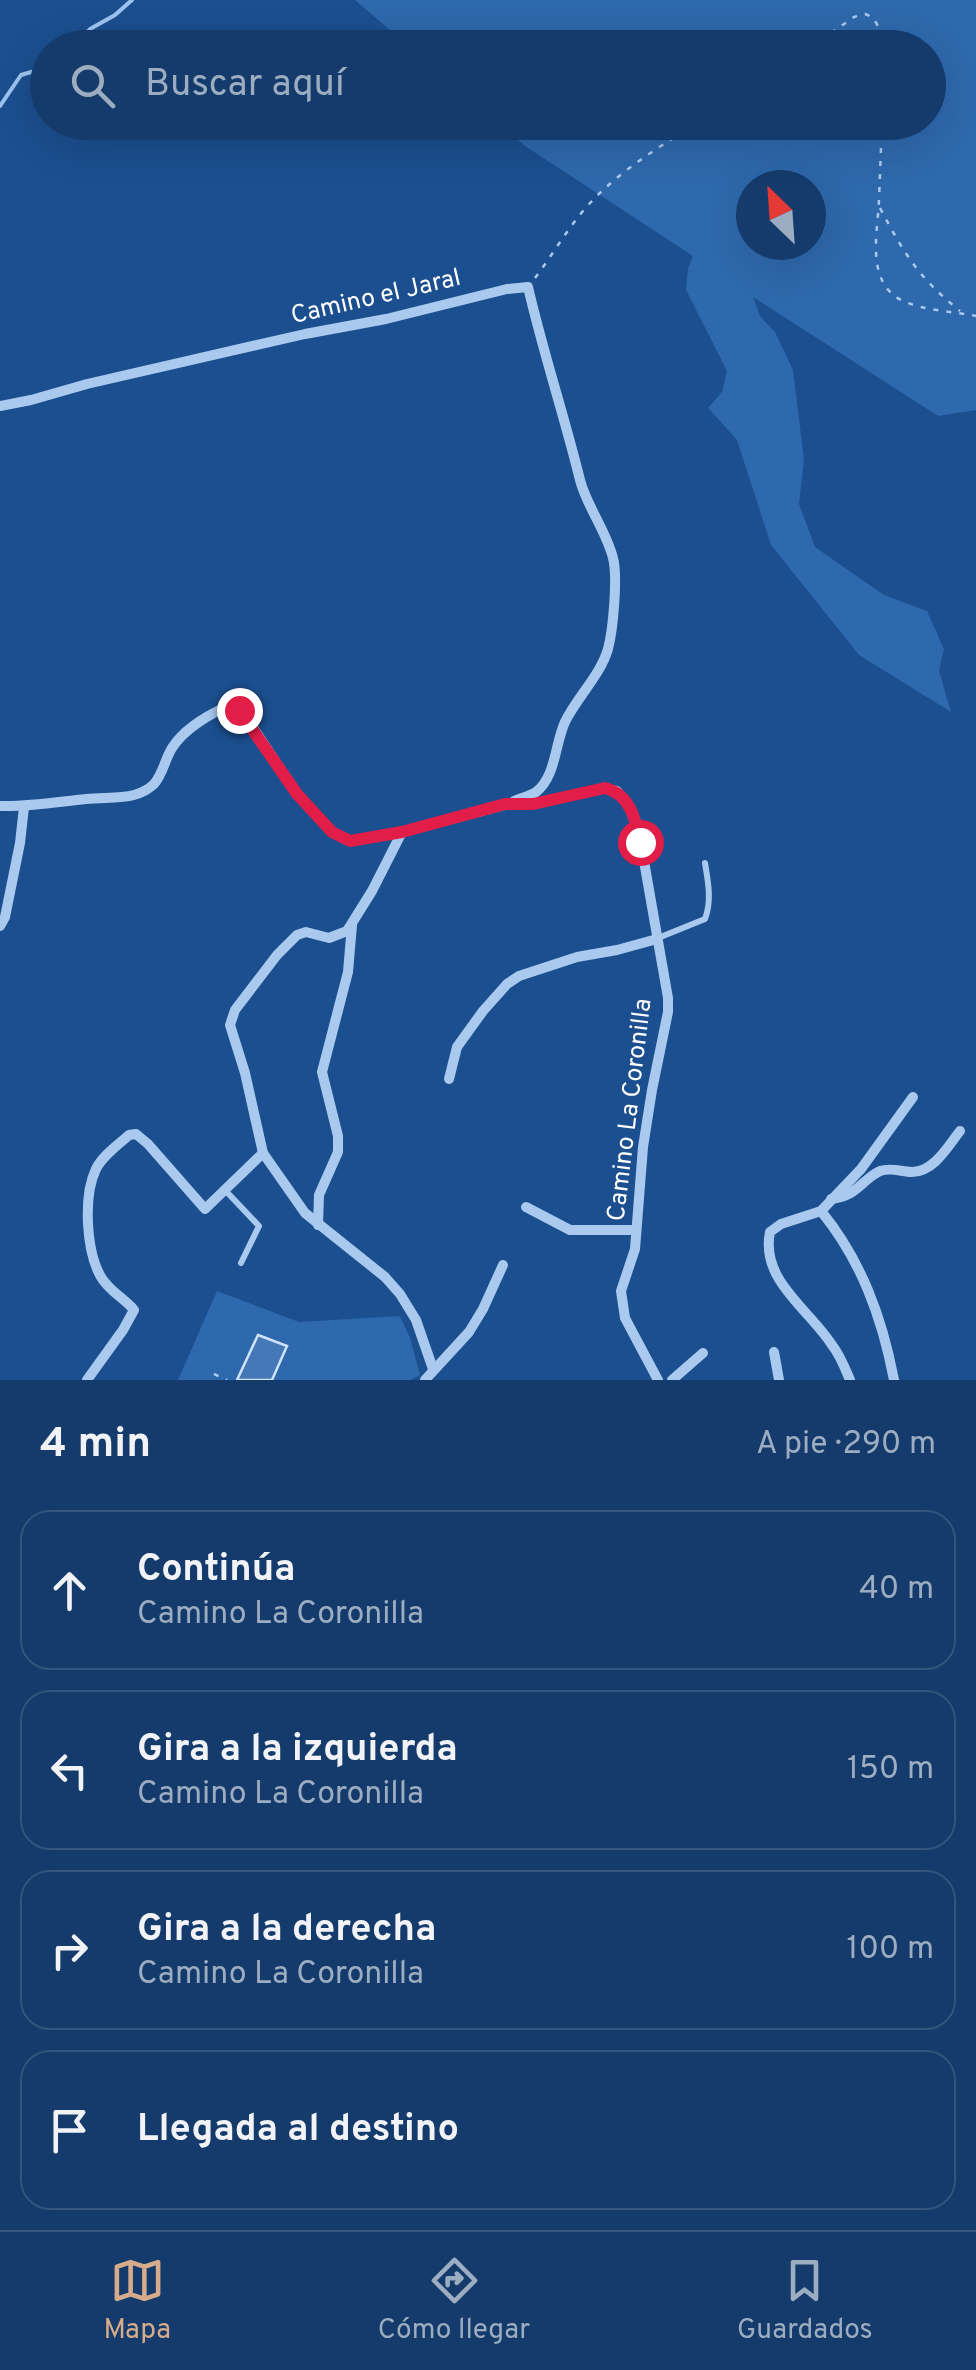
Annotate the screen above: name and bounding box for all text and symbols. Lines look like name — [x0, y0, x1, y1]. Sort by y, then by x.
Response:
search box — [30, 30, 946, 140]
icon: search — [65, 58, 120, 113]
text: Buscar aquí — [145, 61, 345, 110]
north arrow — [736, 170, 826, 260]
street label: Camino el Jaral — [288, 263, 464, 333]
route end — [217, 688, 263, 734]
route start — [618, 820, 664, 866]
street label: Camino La Coronilla — [601, 997, 661, 1223]
text: 4 min — [40, 1419, 151, 1472]
text: A pie · 290 m — [756, 1425, 936, 1465]
text: Continúa — [137, 1546, 295, 1595]
icon: ahead — [42, 1563, 97, 1618]
text: 40 m — [859, 1570, 934, 1610]
text: Camino La Coronilla — [137, 1595, 424, 1635]
text: Gira a la izquierda — [137, 1726, 458, 1775]
icon: left — [42, 1743, 97, 1798]
text: 150 m — [847, 1750, 934, 1790]
text: Camino La Coronilla — [137, 1775, 424, 1815]
text: Gira a la derecha — [137, 1906, 436, 1955]
icon: right — [42, 1923, 97, 1978]
text: 100 m — [847, 1930, 934, 1970]
text: Camino La Coronilla — [137, 1955, 424, 1995]
icon: arrive — [42, 2103, 97, 2158]
text: Llegada al destino — [137, 2106, 459, 2155]
tab: Mapa — [103, 2253, 171, 2349]
tab: Cómo llegar — [378, 2253, 530, 2349]
tab: Guardados — [737, 2253, 873, 2349]

